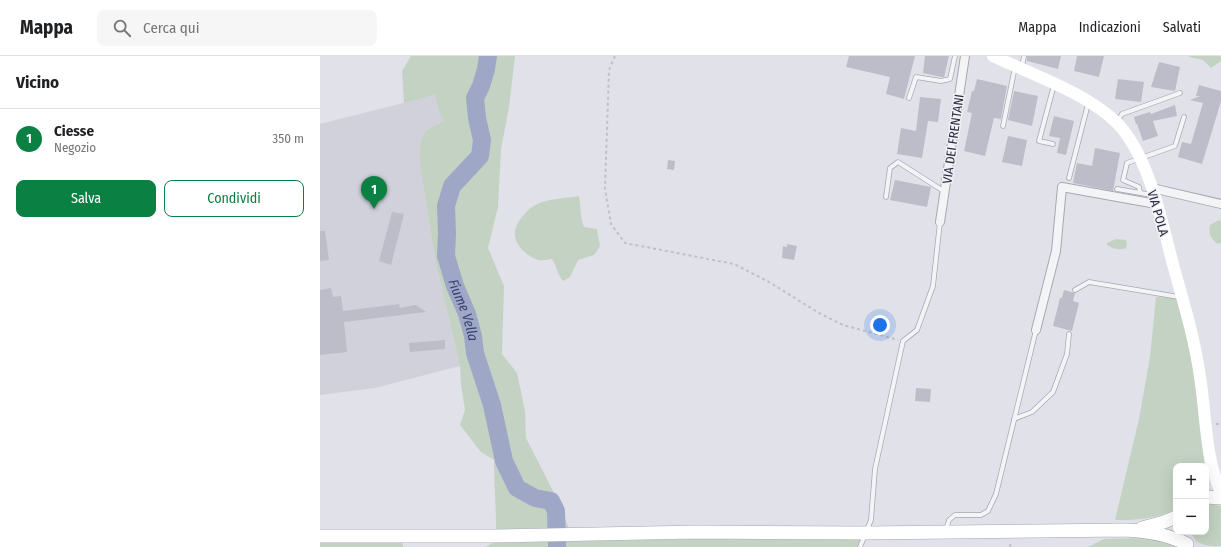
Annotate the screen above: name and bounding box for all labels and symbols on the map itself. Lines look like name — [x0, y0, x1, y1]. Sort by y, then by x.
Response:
street label: VIA DEI FRENTANI — [939, 93, 967, 185]
pin: 1 — [361, 176, 387, 209]
street label: VIA POLA — [1144, 188, 1172, 238]
water label: Fiume Vella — [445, 277, 482, 342]
your location — [870, 315, 890, 335]

